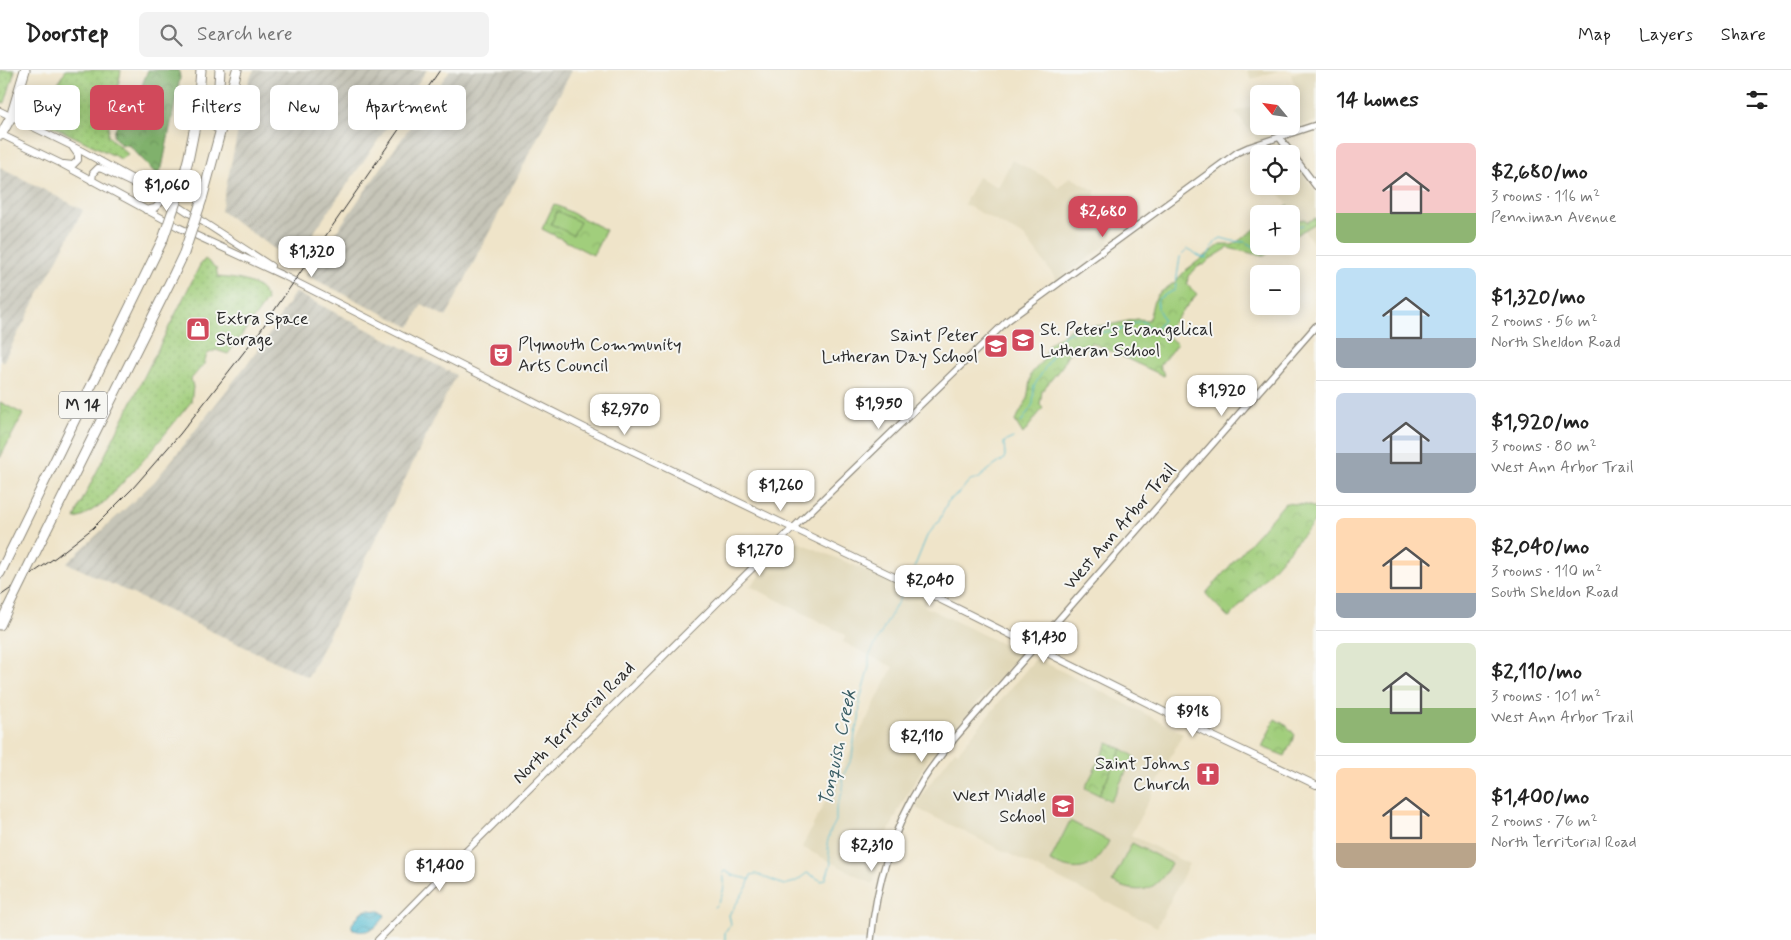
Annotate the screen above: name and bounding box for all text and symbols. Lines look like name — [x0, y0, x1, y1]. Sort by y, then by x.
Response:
search box — [139, 12, 489, 57]
text: Doorstep — [25, 19, 109, 50]
icon: search — [157, 21, 185, 49]
text: Search here — [197, 22, 293, 47]
text: Map — [1578, 23, 1611, 47]
text: Layers — [1639, 23, 1693, 47]
text: Share — [1721, 23, 1766, 47]
chip: Buy — [15, 85, 80, 130]
chip: Rent — [90, 85, 164, 130]
chip: Filters — [174, 85, 260, 130]
chip: New — [270, 85, 338, 130]
chip: Apartment — [348, 85, 466, 130]
north arrow — [1250, 85, 1300, 135]
map controls — [1250, 85, 1300, 315]
text: 14 homes — [1336, 86, 1419, 114]
icon: filters — [1743, 86, 1771, 114]
button: locate — [1250, 145, 1300, 195]
text: $2,680/mo — [1491, 158, 1588, 186]
icon: home — [1376, 163, 1436, 223]
pin: $1,060 — [126, 170, 208, 212]
text: $1,060 — [144, 175, 190, 196]
text: 3 rooms · 116 m² — [1491, 186, 1600, 207]
pin: $2,680 — [1062, 196, 1144, 238]
text: $2,680 — [1079, 201, 1127, 222]
button: + — [1250, 205, 1300, 255]
text: Penniman Avenue — [1491, 207, 1617, 228]
pin: $1,320 — [271, 236, 353, 278]
text: $1,320 — [289, 241, 335, 262]
button: − — [1250, 265, 1300, 315]
text: $1,320/mo — [1491, 283, 1585, 311]
icon: home — [1376, 288, 1436, 348]
place label: Extra Space Storage — [216, 307, 309, 352]
text: 2 rooms · 56 m² — [1491, 311, 1598, 332]
shop icon: Extra Space Storage — [185, 316, 211, 342]
place label: St. Peter's Evangelical Lutheran School — [1040, 318, 1213, 363]
place label: Saint Peter Lutheran Day School — [822, 324, 979, 369]
school or university icon: St. Peter's Evangelical Lutheran School — [1010, 327, 1036, 353]
text: North Sheldon Road — [1491, 332, 1621, 353]
place label: Plymouth Community Arts Council — [518, 333, 681, 378]
school or university icon: Saint Peter Lutheran Day School — [983, 333, 1009, 359]
theatre icon: Plymouth Community Arts Council — [488, 342, 514, 368]
pin: $1,920 — [1181, 374, 1263, 417]
text: $1,920 — [1198, 380, 1246, 401]
pin: $1,950 — [838, 388, 920, 430]
road number: M 14 — [59, 392, 107, 418]
text: $1,950 — [855, 393, 903, 414]
pin: $2,970 — [584, 394, 666, 436]
text: $2,970 — [601, 399, 649, 420]
text: $1,920/mo — [1491, 408, 1589, 436]
icon: home — [1376, 413, 1436, 473]
text: 3 rooms · 80 m² — [1491, 436, 1597, 457]
text: West Ann Arbor Trail — [1491, 457, 1634, 478]
street label: West Ann Arbor Trail — [1058, 459, 1182, 595]
pin: $1,260 — [740, 470, 822, 512]
text: $1,260 — [759, 475, 803, 496]
text: $2,040/mo — [1491, 533, 1589, 561]
pin: $1,270 — [719, 534, 801, 577]
icon: home — [1376, 538, 1436, 598]
text: $1,270 — [737, 540, 783, 561]
text: 3 rooms · 110 m² — [1491, 561, 1602, 582]
pin: $2,040 — [889, 564, 971, 607]
text: $2,040 — [906, 570, 954, 591]
text: South Sheldon Road — [1491, 582, 1618, 603]
pin: $1,430 — [1003, 622, 1085, 664]
text: $1,430 — [1021, 627, 1067, 648]
street label: North Territorial Road — [508, 657, 640, 789]
text: $2,110/mo — [1491, 658, 1582, 686]
icon: home — [1376, 663, 1436, 723]
text: 3 rooms · 101 m² — [1491, 686, 1601, 707]
water label: Tonquish Creek — [813, 687, 863, 809]
pin: $918 — [1163, 696, 1223, 738]
text: $918 — [1177, 701, 1209, 722]
text: West Ann Arbor Trail — [1491, 707, 1634, 728]
pin: $2,110 — [881, 720, 963, 763]
text: $2,110 — [901, 726, 943, 747]
place label: Saint Johns Church — [1095, 752, 1190, 797]
church icon: Saint Johns Church — [1195, 761, 1221, 787]
text: $1,400/mo — [1491, 783, 1589, 811]
place label: West Middle School — [953, 784, 1046, 829]
icon: home — [1376, 788, 1436, 848]
school or university icon: West Middle School — [1050, 793, 1076, 819]
text: 2 rooms · 76 m² — [1491, 811, 1598, 832]
pin: $2,310 — [831, 830, 913, 872]
text: North Territorial Road — [1491, 832, 1637, 853]
text: $2,310 — [851, 835, 893, 856]
pin: $1,400 — [399, 850, 481, 892]
text: $1,400 — [416, 855, 464, 876]

